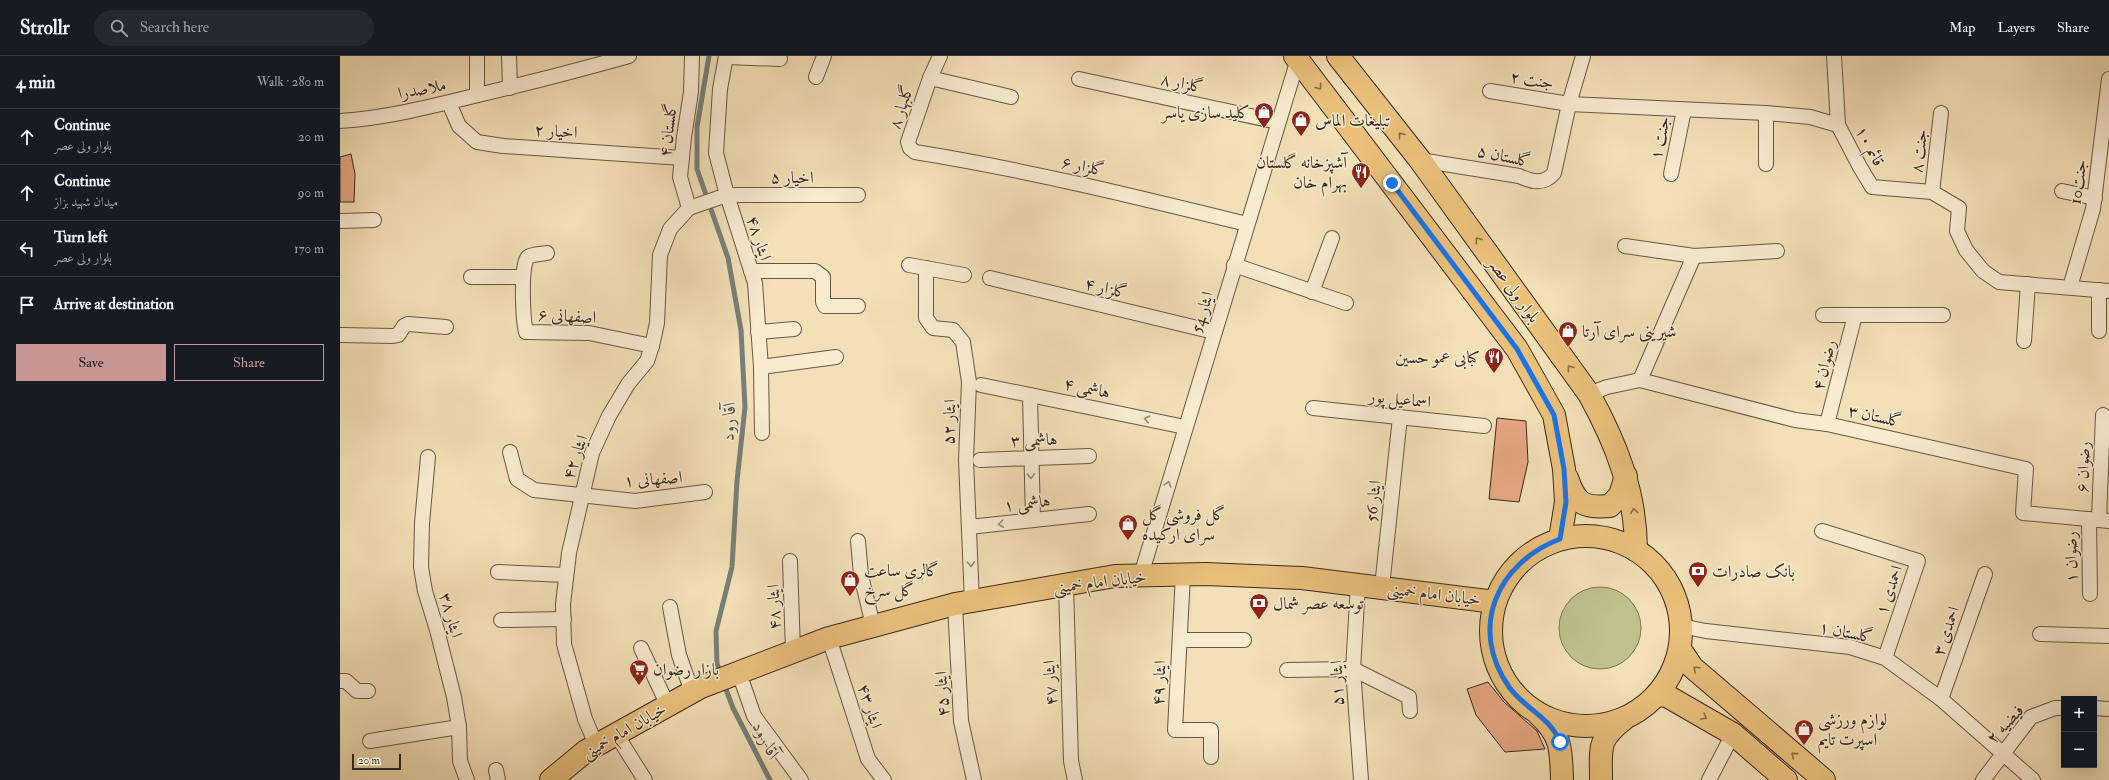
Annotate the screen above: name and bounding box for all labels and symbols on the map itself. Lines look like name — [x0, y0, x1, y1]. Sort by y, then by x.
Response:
street label: جنت ۲ — [1509, 66, 1555, 94]
street label: گلزار ۸ — [1159, 68, 1205, 98]
street label: ملاصدرا — [396, 74, 448, 104]
street label: گلبهار ۸ — [884, 82, 918, 132]
one-way arrow — [1314, 83, 1322, 90]
shop icon: کلید سازی یاسر — [1253, 101, 1275, 129]
street label: گلستان ۴ — [654, 102, 682, 158]
place label: کلید سازی یاسر — [1160, 102, 1250, 124]
shop icon: تبلیغات الماس — [1290, 109, 1312, 137]
place label: تبلیغات الماس — [1315, 110, 1391, 131]
street label: جنت ۱ — [1645, 114, 1675, 162]
street label: اخیار ۲ — [534, 119, 579, 143]
street label: قائم ۱۰ — [1847, 122, 1889, 172]
street label: جنت ۸ — [1906, 128, 1932, 174]
one-way arrow — [1398, 133, 1405, 140]
street label: گلستان ۵ — [1475, 140, 1533, 172]
street label: گلزار ۶ — [1060, 151, 1106, 181]
place label: آشپزخانه گلستان بهرام خان — [1256, 152, 1349, 197]
street label: جنت10 — [2064, 158, 2092, 206]
restaurant icon: آشپزخانه گلستان بهرام خان — [1350, 161, 1372, 189]
street label: اخیار ۵ — [770, 167, 814, 188]
route end — [1383, 174, 1401, 192]
street label: ایثار ۴۸ — [742, 213, 776, 263]
one-way arrow — [1475, 237, 1483, 244]
street label: بلوار ولی عصر — [1481, 252, 1545, 327]
street label: گلزار ۴ — [1083, 273, 1129, 303]
street label: ایثار 54 — [1186, 289, 1218, 335]
street label: اصفهانی ۶ — [537, 304, 597, 328]
shop icon: شیرینی سرای آرتا — [1557, 320, 1579, 348]
place label: شیرینی سرای آرتا — [1582, 321, 1676, 343]
street label: رضوان ۴ — [1808, 337, 1840, 393]
restaurant icon: کبابی عمو حسین — [1483, 346, 1505, 374]
place label: کبابی عمو حسین — [1395, 347, 1480, 370]
one-way arrow — [1568, 366, 1575, 373]
street label: هاشمی ۴ — [1062, 373, 1112, 404]
street label: اسماعیل پور — [1366, 385, 1432, 415]
street label: ایثار ۵۲ — [938, 398, 960, 445]
street label: گلستان ۳ — [1846, 400, 1904, 432]
water label: آقا رود — [716, 401, 742, 441]
one-way arrow — [1144, 416, 1150, 424]
street label: هاشمی ۳ — [1010, 429, 1058, 452]
street label: ایثار ۴۲ — [558, 432, 592, 482]
street label: رضوان ۶ — [2072, 441, 2094, 493]
street label: اصفهانی ۱ — [623, 466, 683, 492]
one-way arrow — [1027, 473, 1035, 479]
street label: ایثار 56 — [1360, 479, 1386, 523]
one-way arrow — [1163, 481, 1172, 488]
street label: هاشمی ۱ — [1003, 490, 1052, 517]
place label: گل فروشی گل سرای ارکیده — [1142, 504, 1226, 546]
one-way arrow — [1630, 508, 1639, 514]
shop icon: گل فروشی گل سرای ارکیده — [1117, 513, 1139, 541]
one-way arrow — [998, 519, 1004, 528]
street label: رضوان ۱ — [2060, 531, 2082, 583]
place label: گالری ساعت گل سرخ — [864, 560, 939, 605]
bank icon: بانک صادرات — [1687, 560, 1709, 588]
one-way arrow — [966, 561, 975, 567]
place label: بانک صادرات — [1712, 561, 1795, 582]
street label: احمدی ۱ — [1871, 562, 1907, 617]
street label: خیابان امام خمینی — [1052, 566, 1148, 602]
shop icon: گالری ساعت گل سرخ — [839, 569, 861, 597]
street label: خیابان امام خمینی — [1386, 578, 1482, 614]
street label: ایثار ۴۸ — [763, 583, 785, 630]
street label: ایثار ۳۸ — [435, 590, 467, 640]
bank icon: توسعه عصر شمال — [1248, 592, 1270, 620]
place label: توسعه عصر شمال — [1273, 593, 1365, 615]
street label: احمدی ۳ — [1928, 603, 1964, 658]
street label: گلستان ۱ — [1817, 617, 1875, 647]
supermarket icon: بازار رضوان — [628, 658, 650, 686]
place label: بازار رضوان — [653, 659, 719, 680]
street label: ایثار ۴۷ — [1038, 659, 1062, 706]
street label: ایثار ۴۹ — [1147, 659, 1171, 706]
street label: ایثار ۵۱ — [1326, 659, 1348, 706]
one-way arrow — [1693, 667, 1701, 674]
street label: ایثار ۴۵ — [930, 670, 954, 717]
street label: ایثار ۴۳ — [853, 681, 887, 731]
street label: خیابان امام خمینی — [578, 698, 672, 767]
street label: فیضیه ۲ — [1982, 700, 2028, 748]
place label: لوازم ورزشی اسپرت تایم — [1818, 709, 1887, 754]
one-way arrow — [1700, 713, 1707, 720]
water label: آقا رود — [747, 718, 785, 764]
shop icon: لوازم ورزشی اسپرت تایم — [1793, 718, 1815, 746]
route start — [1551, 733, 1569, 751]
scale bar — [352, 752, 401, 771]
one-way arrow — [1791, 752, 1799, 759]

